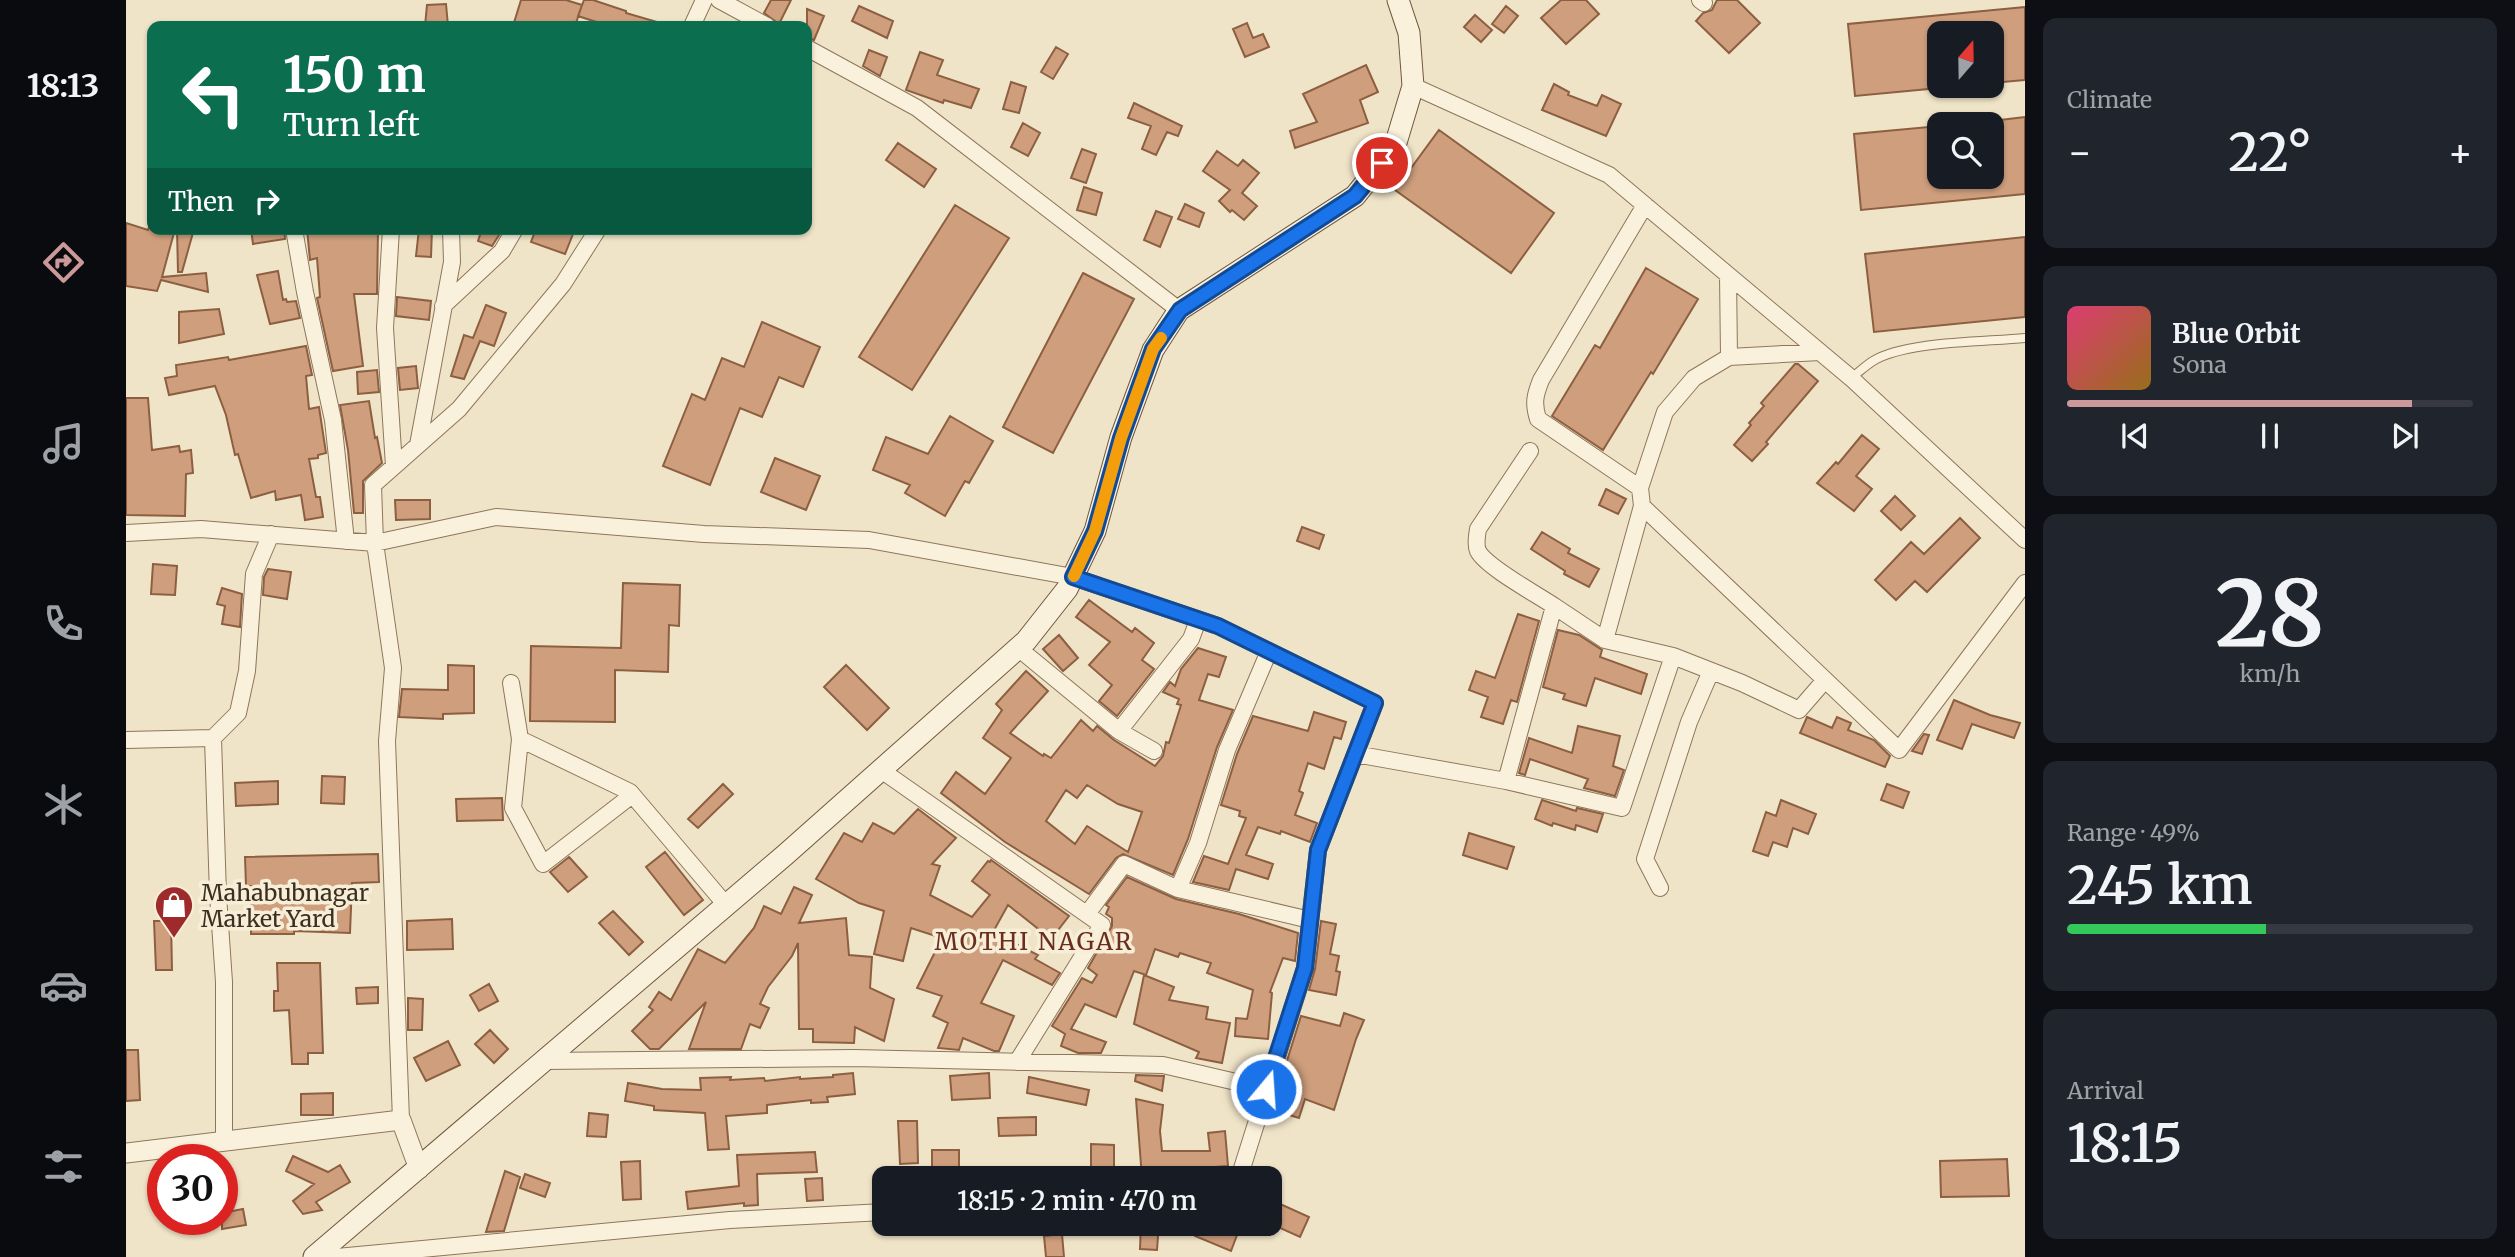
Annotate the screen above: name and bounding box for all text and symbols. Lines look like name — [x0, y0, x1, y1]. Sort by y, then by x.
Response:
north arrow — [1927, 21, 2004, 98]
map controls — [1927, 21, 2004, 189]
text: 150 m — [283, 44, 426, 105]
icon: left — [168, 49, 259, 140]
text: 18:13 — [27, 66, 99, 106]
text: Climate — [2067, 85, 2152, 114]
text: Turn left — [283, 105, 420, 145]
button: search — [1927, 112, 2004, 189]
text: 22° — [2228, 120, 2312, 185]
text: − — [2067, 129, 2092, 176]
text: + — [2448, 129, 2473, 176]
pin — [1352, 133, 1412, 193]
icon: arrive — [1363, 144, 1401, 182]
icon: right — [248, 182, 286, 220]
text: Then — [168, 185, 234, 218]
icon: directions — [39, 238, 88, 287]
text: Blue Orbit — [2172, 317, 2301, 350]
text: Sona — [2172, 350, 2227, 379]
icon: previous — [2116, 417, 2154, 455]
icon: pause — [2251, 417, 2289, 455]
icon: next — [2386, 417, 2424, 455]
icon: music — [39, 419, 88, 468]
text: 28 — [2215, 556, 2325, 671]
icon: phone — [39, 599, 88, 648]
text: km/h — [2240, 659, 2300, 688]
icon: climate — [39, 780, 88, 829]
text: Range · 49% — [2067, 818, 2200, 847]
text: 245 km — [2067, 853, 2253, 918]
place label: Mahabubnagar Market Yard — [201, 878, 369, 933]
shop icon: Mahabubnagar Market Yard — [153, 884, 195, 939]
district label: MOTHI NAGAR — [934, 926, 1134, 957]
icon: car — [39, 961, 88, 1010]
position arrow — [1229, 1052, 1303, 1126]
text: Arrival — [2067, 1076, 2144, 1105]
text: 18:15 — [2067, 1111, 2183, 1176]
icon: filters — [39, 1142, 88, 1191]
speed limit sign: 30 — [147, 1144, 238, 1235]
text: 18:15 · 2 min · 470 m — [957, 1184, 1197, 1217]

